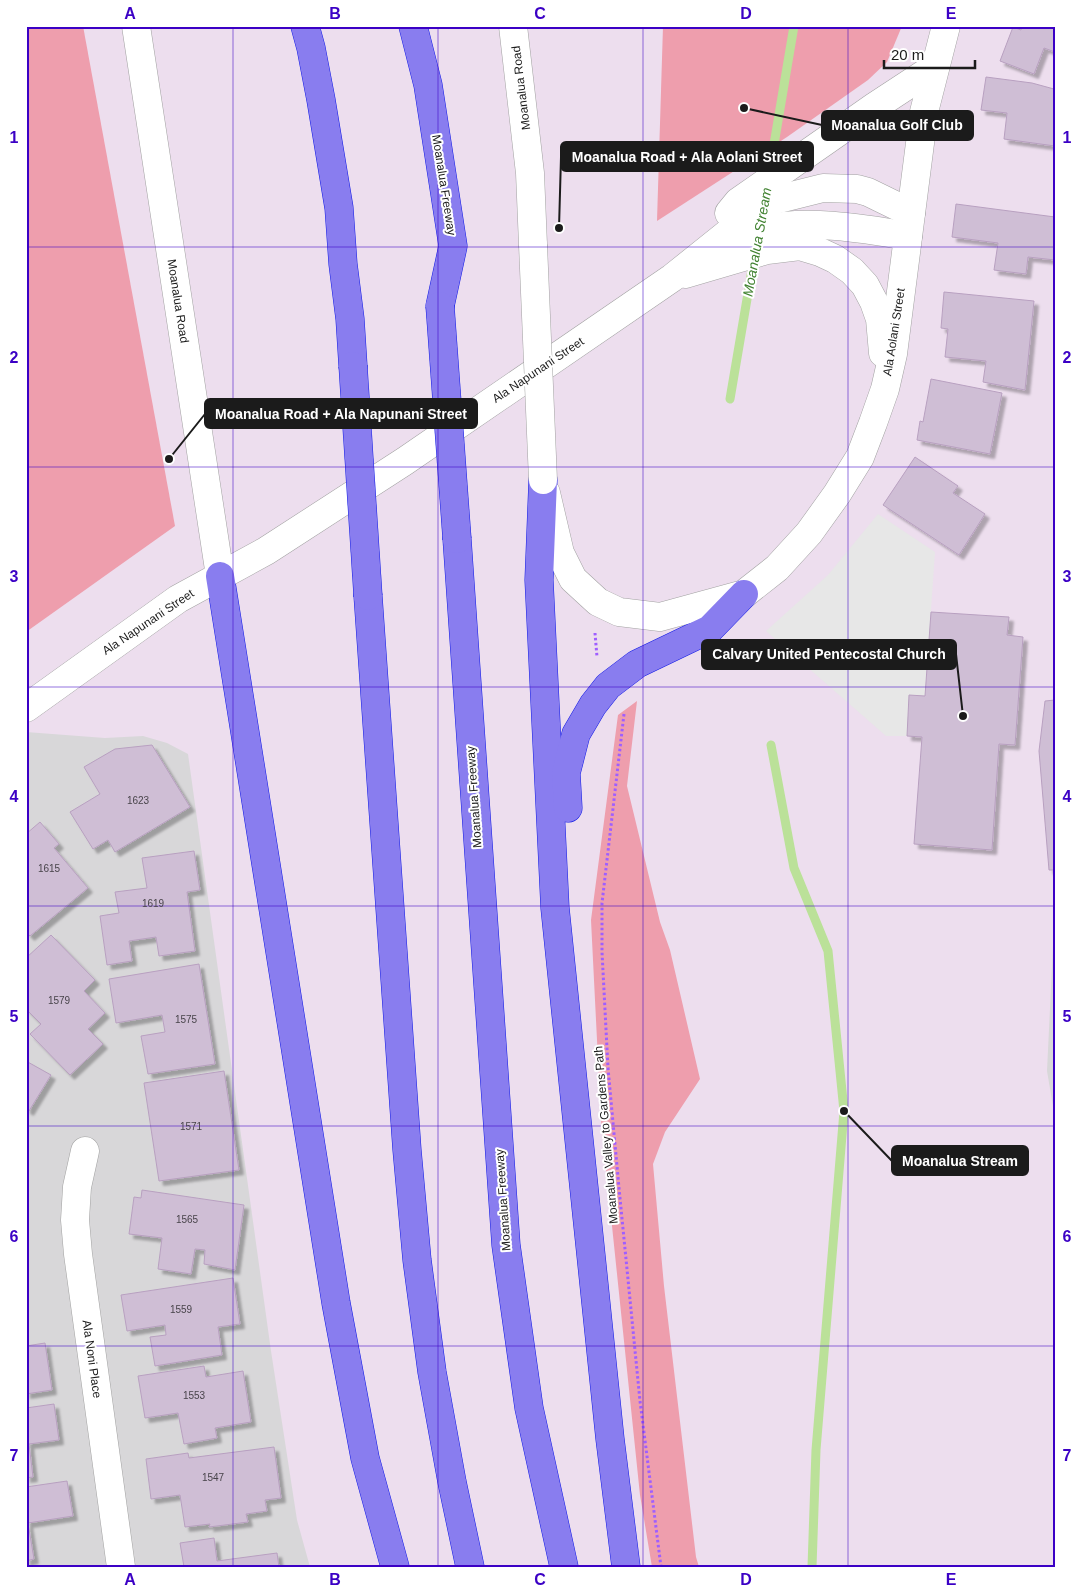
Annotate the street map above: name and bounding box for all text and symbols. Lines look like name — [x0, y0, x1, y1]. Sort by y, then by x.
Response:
text: A — [124, 5, 136, 22]
text: B — [329, 5, 341, 22]
text: C — [534, 5, 546, 22]
text: D — [740, 5, 752, 22]
text: E — [946, 5, 957, 22]
scale bar — [884, 38, 975, 70]
street label: Moanalua Road — [509, 45, 533, 131]
text: 20 m — [891, 46, 924, 63]
callout: Moanalua Golf Club — [822, 111, 973, 140]
text: Moanalua Golf Club — [831, 117, 963, 133]
text: 1 — [10, 129, 19, 146]
text: 1 — [1063, 129, 1072, 146]
street label: Moanalua Freeway — [429, 134, 459, 236]
callout: Moanalua Road + Ala Aolani Street — [561, 142, 813, 171]
text: Moanalua Road + Ala Aolani Street — [572, 149, 803, 165]
water label: Moanalua Stream — [740, 186, 775, 298]
street label: Moanalua Road — [164, 258, 192, 344]
street label: Ala Aolani Street — [880, 286, 908, 377]
street label: Ala Napunani Street — [490, 334, 587, 406]
text: 2 — [10, 349, 19, 366]
text: 2 — [1063, 349, 1072, 366]
callout: Moanalua Road + Ala Napunani Street — [205, 399, 477, 428]
text: Moanalua Road + Ala Napunani Street — [215, 406, 467, 422]
text: 3 — [10, 568, 19, 585]
text: 3 — [1063, 568, 1072, 585]
street label: Ala Napunani Street — [100, 586, 197, 658]
callout: Calvary United Pentecostal Church — [702, 640, 956, 669]
text: Calvary United Pentecostal Church — [712, 646, 946, 662]
street label: Moanalua Freeway — [463, 746, 485, 848]
text: 4 — [10, 788, 19, 805]
text: 4 — [1063, 788, 1072, 805]
house number: 1623 — [127, 795, 150, 806]
house number: 1615 — [38, 863, 61, 874]
house number: 1619 — [142, 898, 165, 909]
house number: 1579 — [48, 995, 71, 1006]
text: 5 — [10, 1008, 19, 1025]
text: 5 — [1063, 1008, 1072, 1025]
house number: 1575 — [175, 1014, 198, 1025]
street label: Moanalua Valley to Gardens Path — [591, 1045, 621, 1225]
house number: 1571 — [180, 1121, 203, 1132]
callout: Moanalua Stream — [892, 1146, 1028, 1175]
street label: Moanalua Freeway — [492, 1149, 514, 1251]
text: Moanalua Stream — [902, 1153, 1018, 1169]
house number: 1565 — [176, 1214, 199, 1225]
text: 6 — [10, 1228, 19, 1245]
text: 6 — [1063, 1228, 1072, 1245]
house number: 1559 — [170, 1304, 193, 1315]
street label: Ala Noni Place — [80, 1319, 104, 1399]
house number: 1553 — [183, 1390, 206, 1401]
text: 7 — [10, 1447, 19, 1464]
text: 7 — [1063, 1447, 1072, 1464]
house number: 1547 — [202, 1472, 225, 1483]
text: A — [124, 1571, 136, 1588]
text: B — [329, 1571, 341, 1588]
text: C — [534, 1571, 546, 1588]
text: D — [740, 1571, 752, 1588]
text: E — [946, 1571, 957, 1588]

